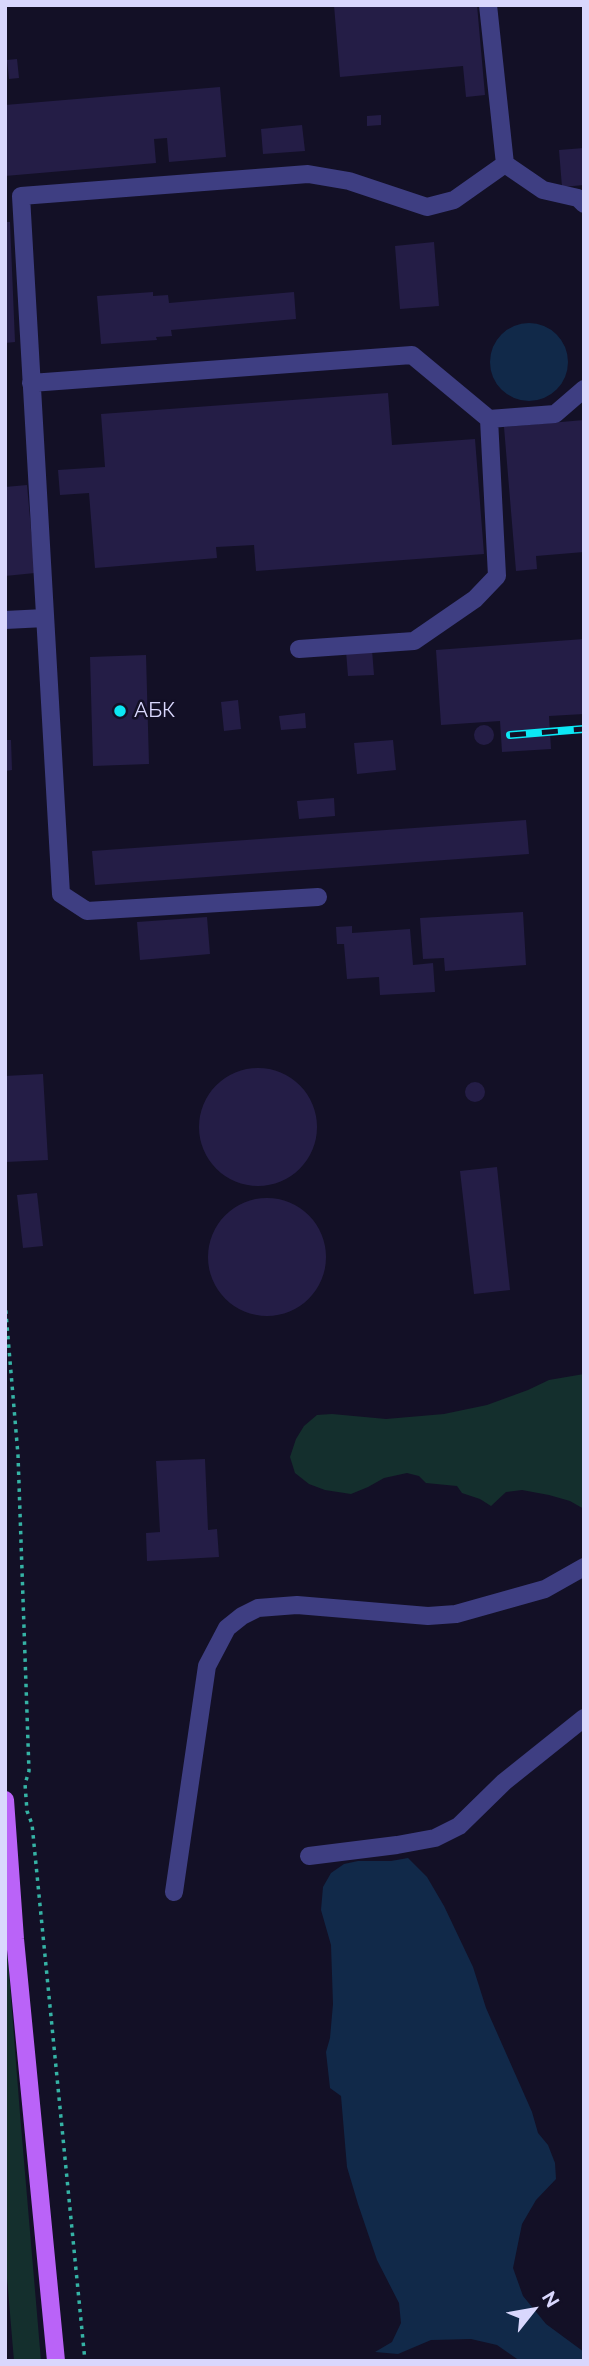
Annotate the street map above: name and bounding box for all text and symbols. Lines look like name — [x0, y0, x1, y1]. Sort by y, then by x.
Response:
place label: АБК — [134, 698, 175, 724]
marker: АБК — [112, 703, 128, 719]
north arrow — [498, 2275, 568, 2345]
text: N — [538, 2287, 564, 2311]

